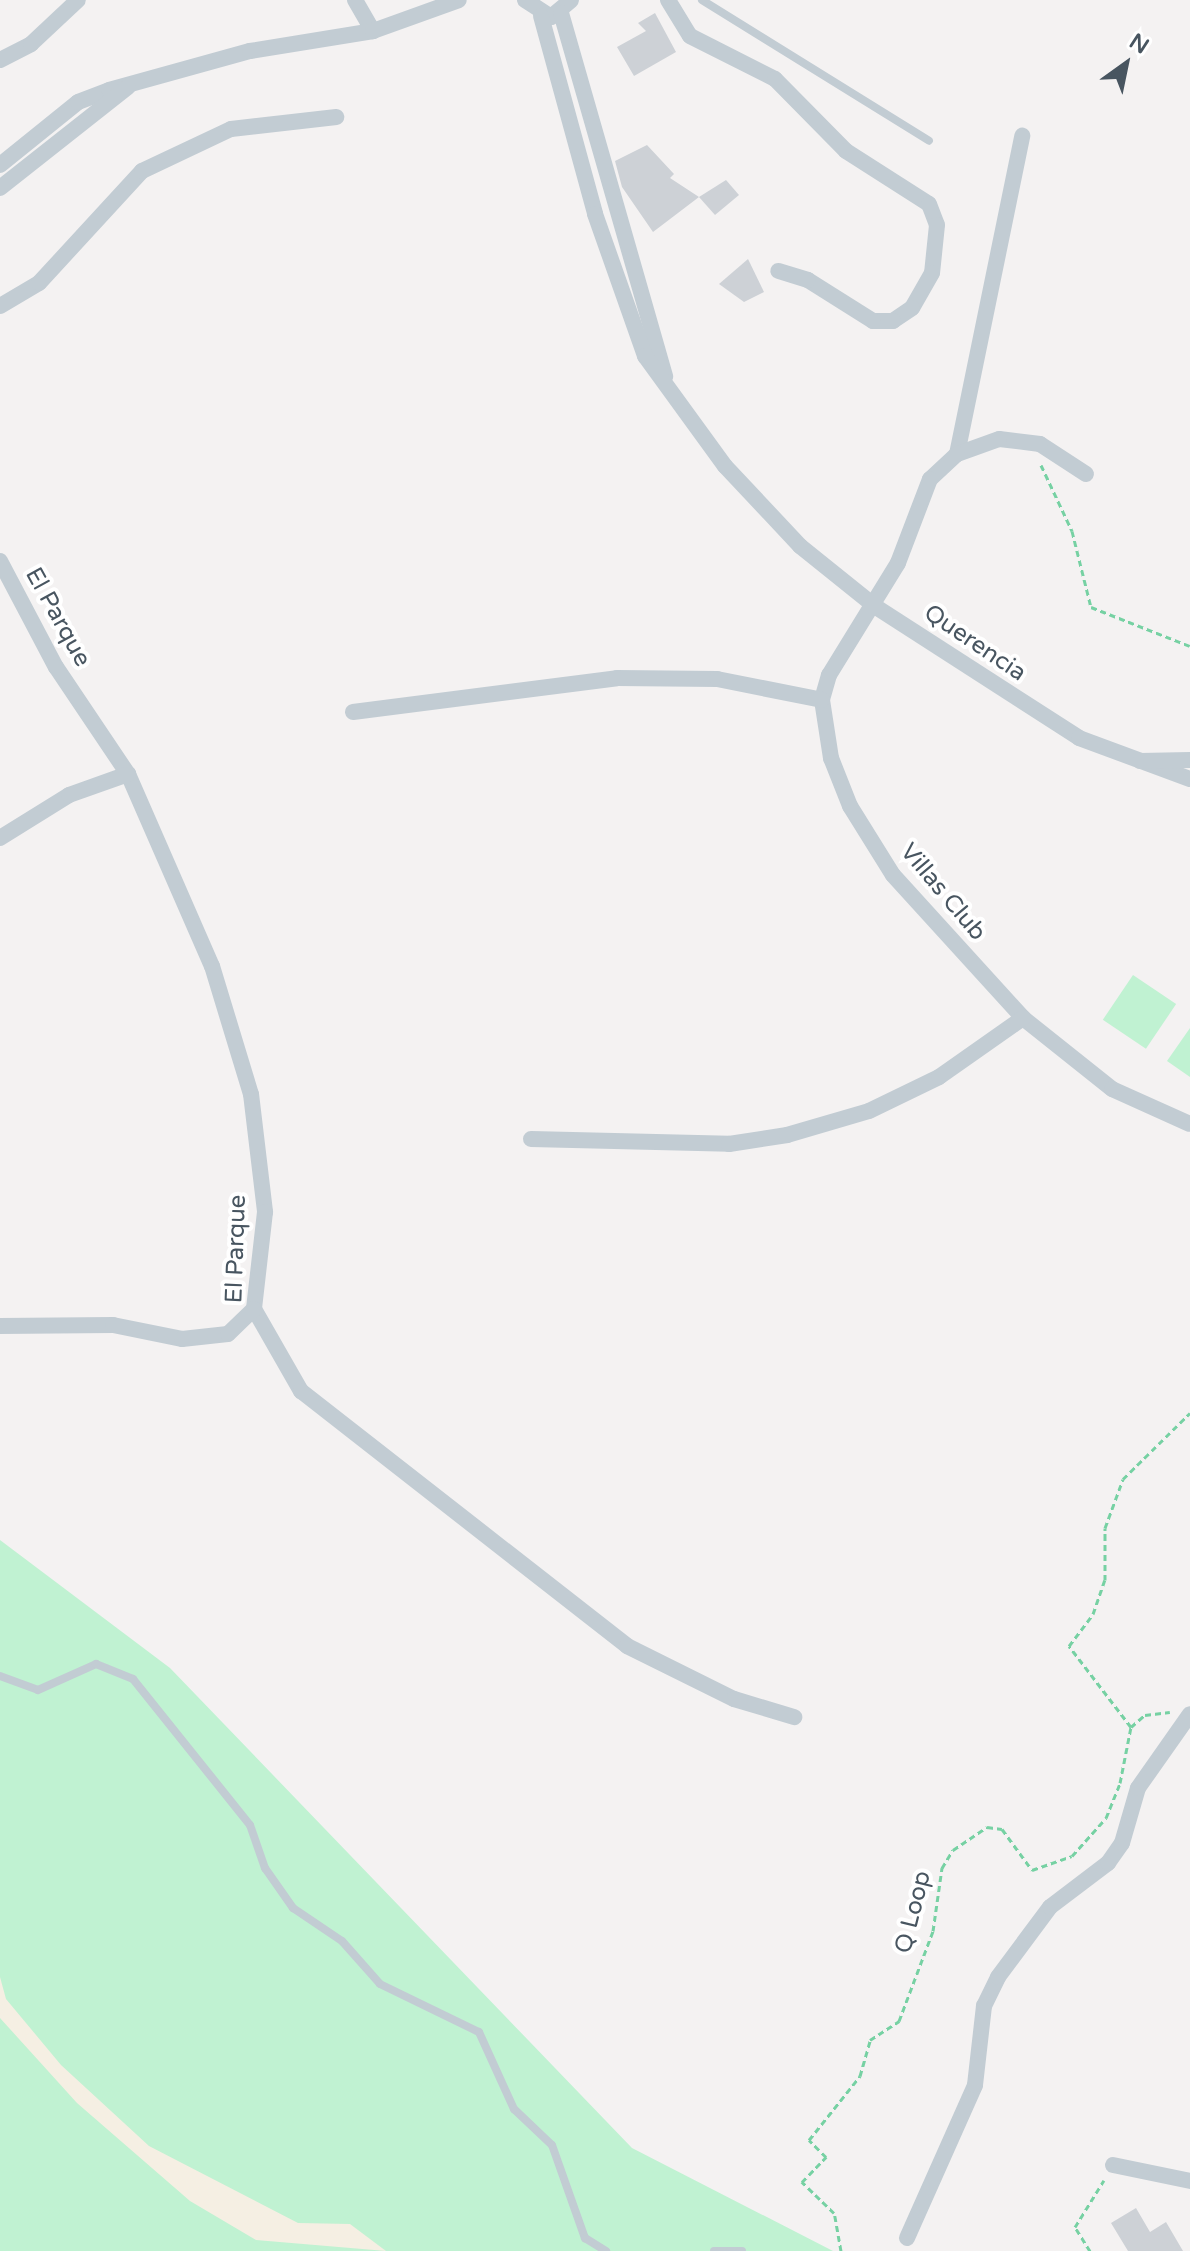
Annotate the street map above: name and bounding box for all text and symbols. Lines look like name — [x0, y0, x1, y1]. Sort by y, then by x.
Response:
north arrow — [1086, 24, 1166, 104]
text: N — [1125, 28, 1154, 60]
street label: El Parque — [19, 562, 97, 672]
street label: Querencia — [919, 598, 1031, 688]
street label: Villas Club — [894, 838, 992, 946]
street label: El Parque — [220, 1194, 252, 1304]
street label: Q Loop — [889, 1868, 937, 1956]

